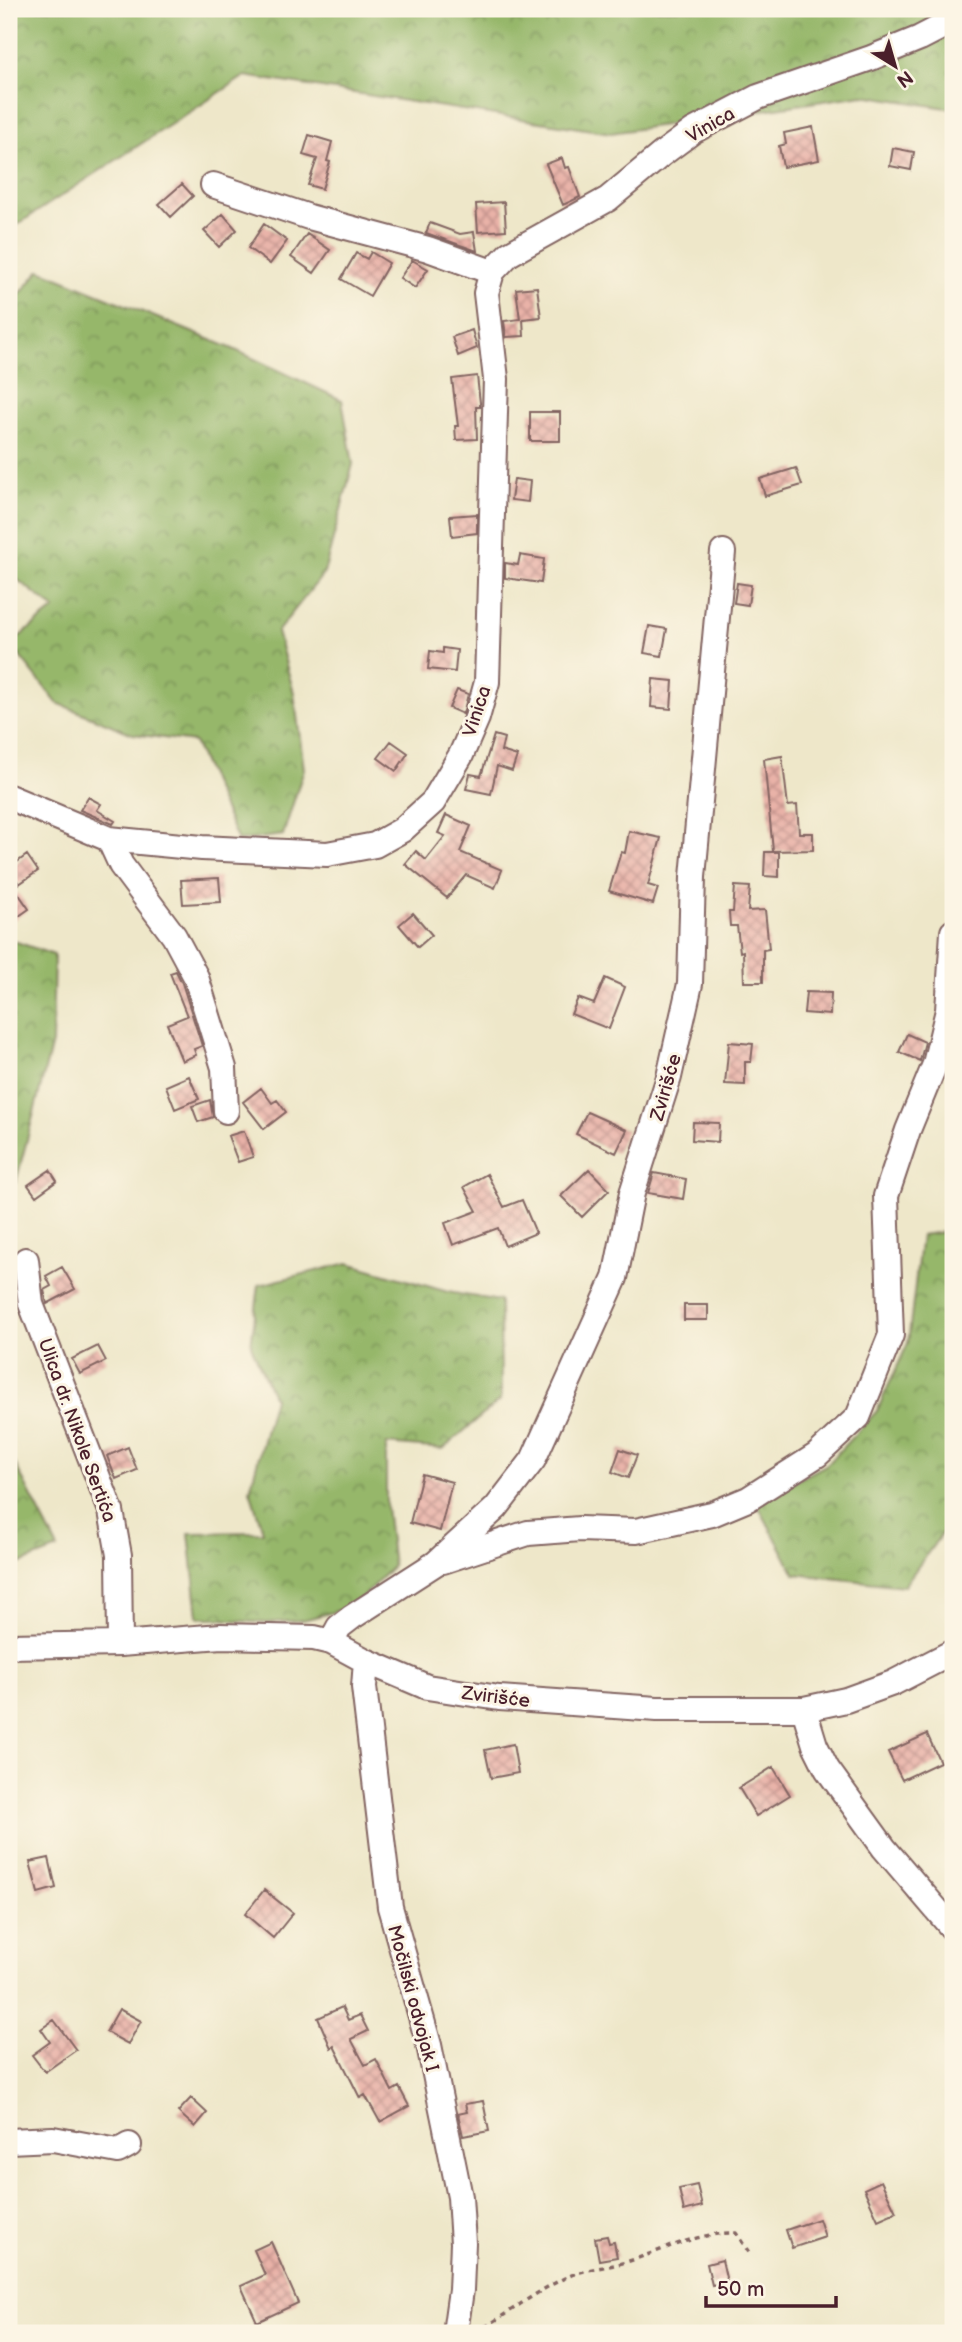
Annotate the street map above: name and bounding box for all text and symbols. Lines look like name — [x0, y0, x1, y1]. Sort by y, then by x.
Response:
north arrow — [860, 32, 930, 102]
text: N — [892, 65, 917, 92]
street label: Vinica — [682, 102, 739, 148]
street label: Vinica — [458, 683, 496, 740]
street label: Zvirišće — [646, 1051, 687, 1124]
street label: Ulica dr. Nikole Sertića — [33, 1336, 121, 1526]
street label: Zvirišće — [459, 1682, 531, 1713]
street label: Močilski odvojak I — [382, 1922, 443, 2074]
scale bar — [706, 2265, 836, 2309]
text: 50 m — [717, 2277, 764, 2302]

